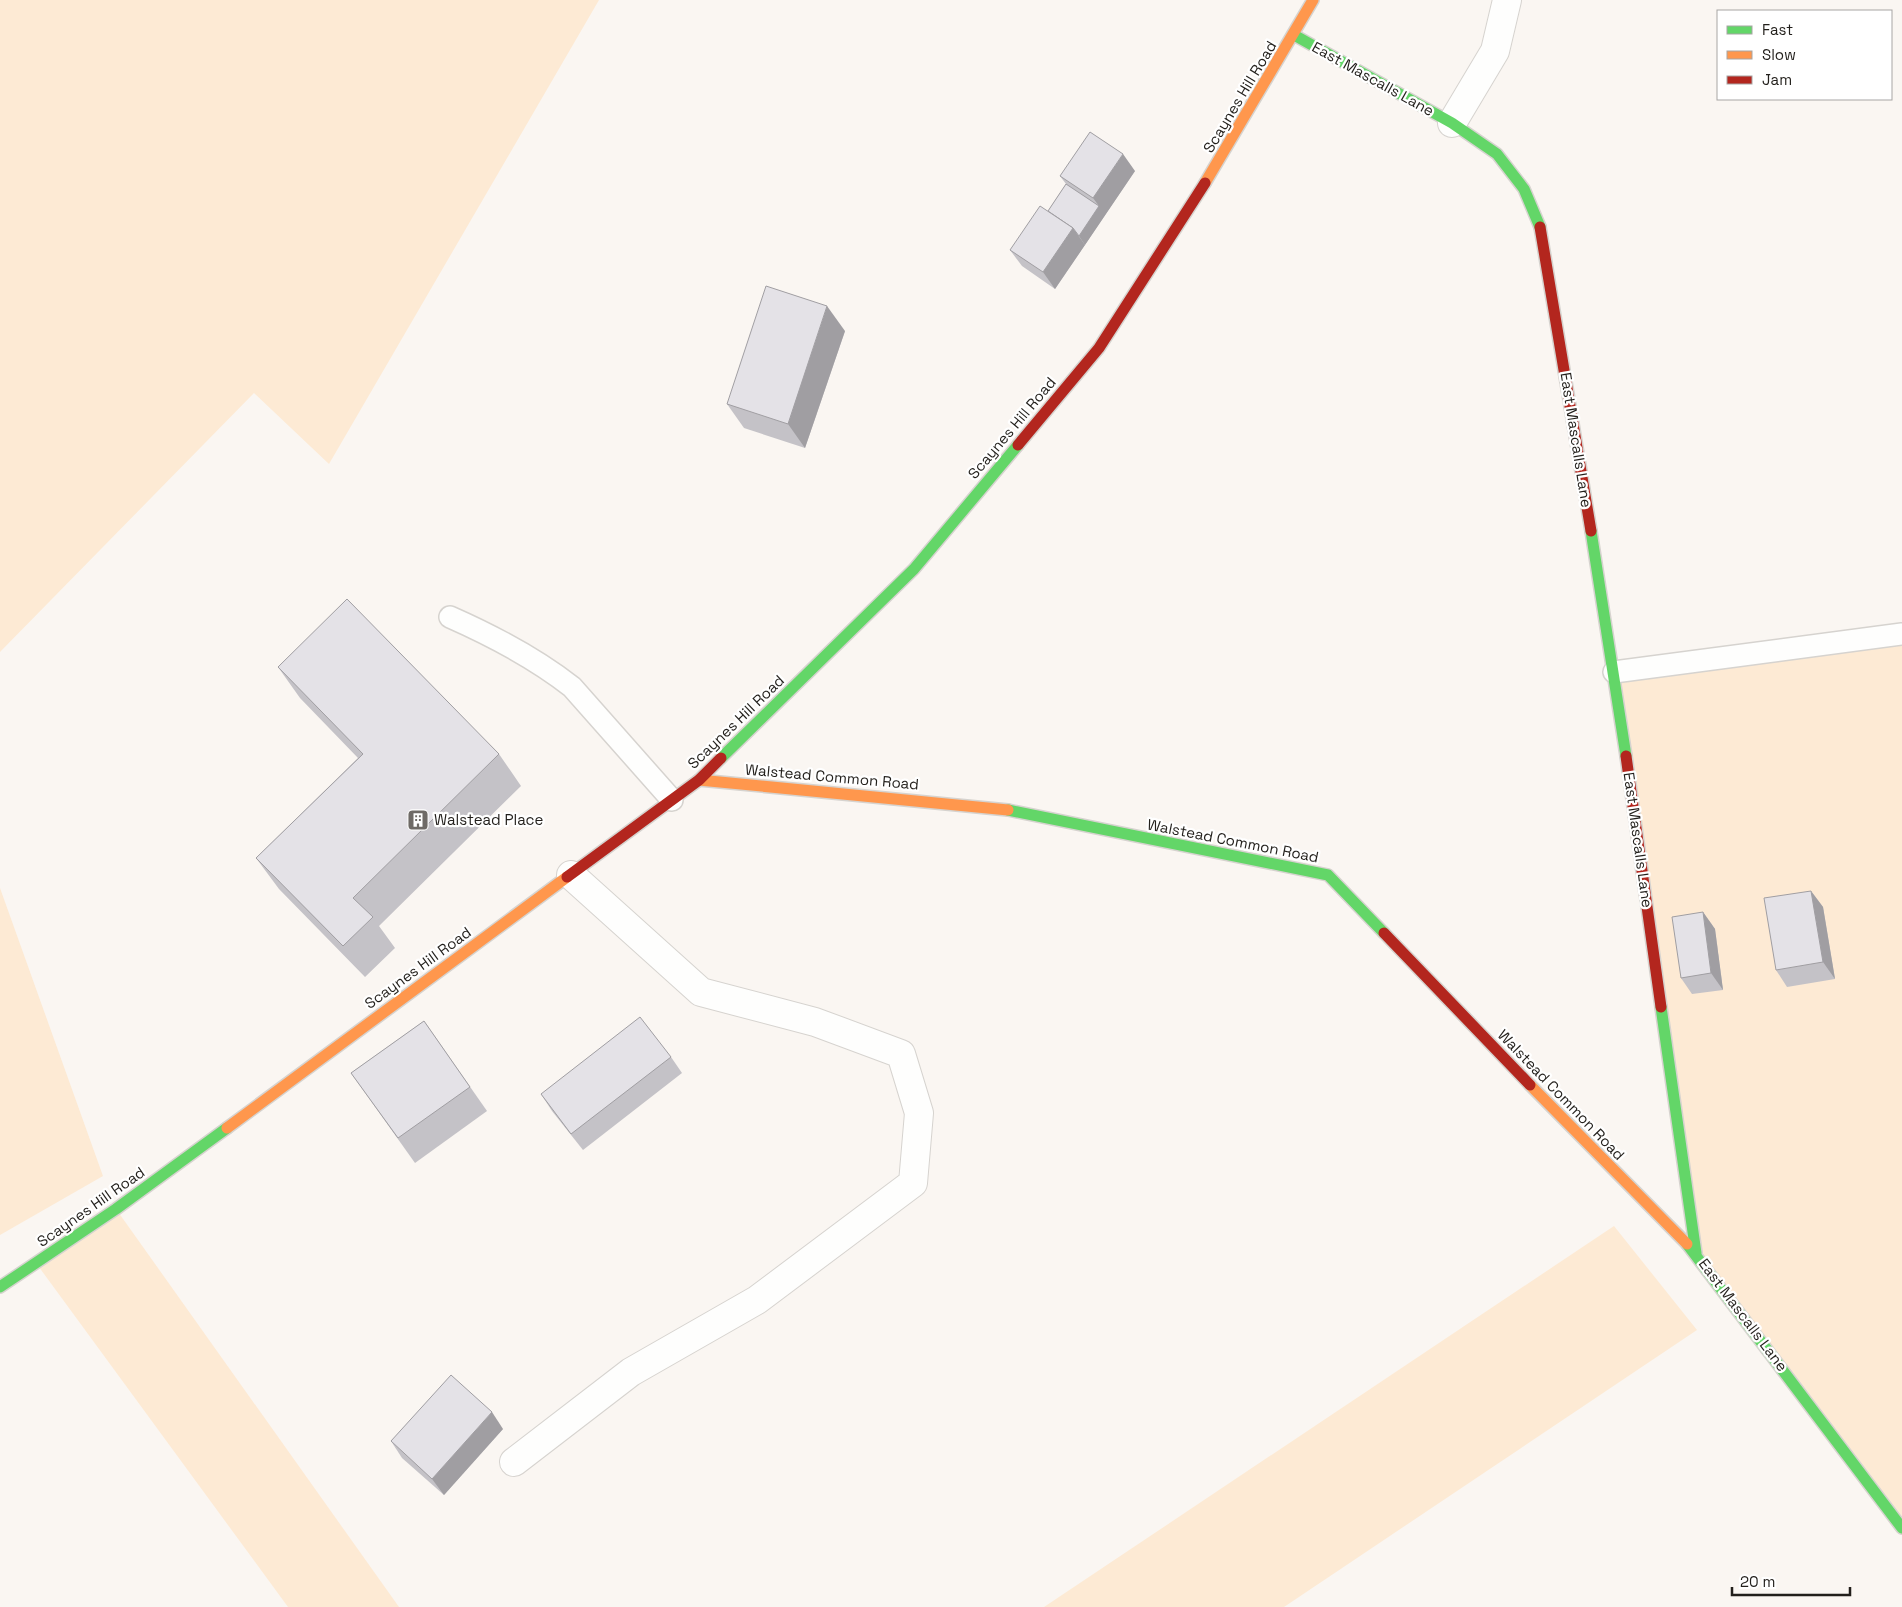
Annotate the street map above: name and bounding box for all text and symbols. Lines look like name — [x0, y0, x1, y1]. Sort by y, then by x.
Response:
legend — [1717, 10, 1892, 100]
text: Fast — [1762, 20, 1793, 39]
street label: Scaynes Hill Road — [1199, 37, 1280, 156]
street label: East Mascalls Lane — [1309, 37, 1438, 120]
text: Slow — [1762, 45, 1796, 64]
text: Jam — [1762, 70, 1792, 89]
street label: East Mascalls Lane — [1556, 371, 1597, 509]
street label: Scaynes Hill Road — [963, 373, 1060, 482]
street label: Scaynes Hill Road — [683, 671, 788, 773]
street label: Walstead Common Road — [744, 759, 920, 794]
street label: East Mascalls Lane — [1620, 771, 1657, 909]
building icon: Walstead Place — [406, 808, 430, 832]
place label: Walstead Place — [434, 810, 544, 829]
street label: Walstead Common Road — [1146, 815, 1320, 866]
street label: Scaynes Hill Road — [361, 923, 475, 1013]
street label: Walstead Common Road — [1494, 1025, 1629, 1164]
street label: Scaynes Hill Road — [33, 1162, 148, 1251]
street label: East Mascalls Lane — [1695, 1254, 1792, 1375]
scale bar — [1732, 1564, 1850, 1596]
text: 20 m — [1740, 1572, 1775, 1591]

